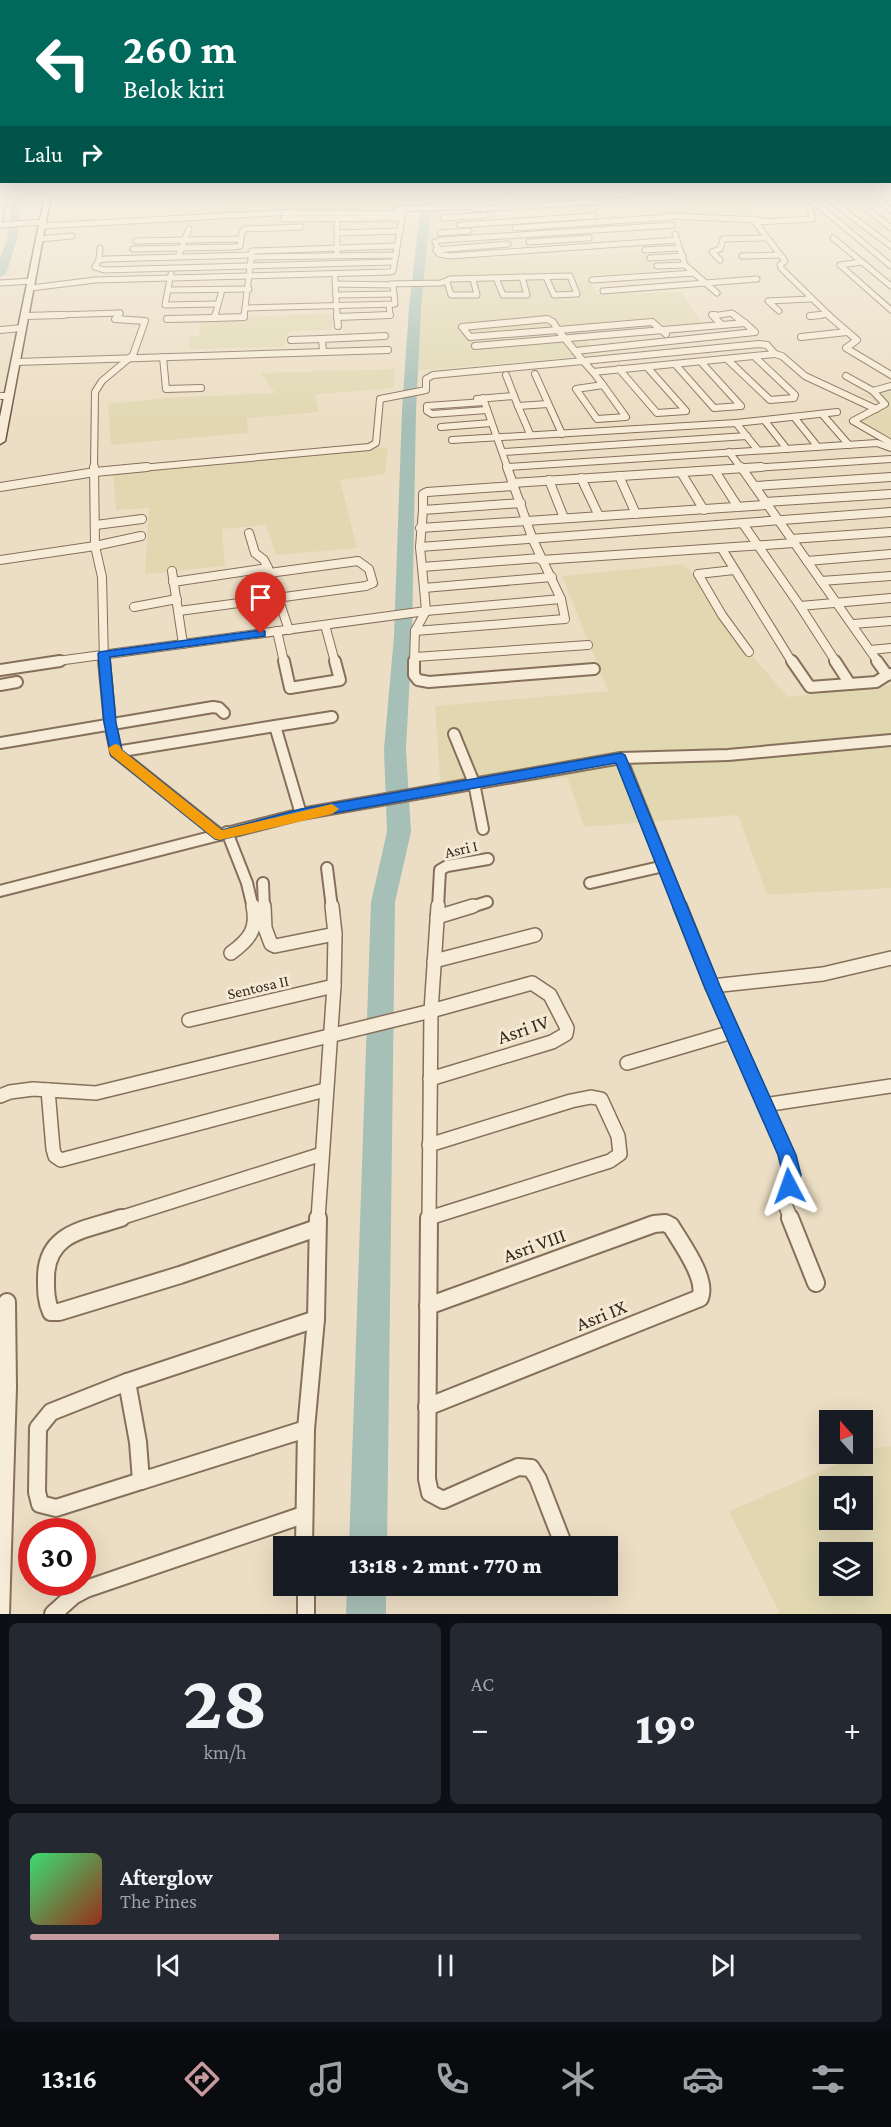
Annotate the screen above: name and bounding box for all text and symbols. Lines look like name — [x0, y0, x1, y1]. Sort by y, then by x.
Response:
icon: left — [24, 24, 102, 102]
text: 260 m — [123, 25, 237, 72]
text: Belok kiri — [123, 74, 225, 104]
icon: right — [75, 138, 108, 171]
text: Lalu — [24, 142, 63, 167]
pin — [235, 572, 286, 634]
icon: arrive — [244, 581, 277, 614]
street label: Asri I — [443, 837, 479, 861]
street label: Sentosa II — [226, 972, 291, 1002]
street label: Asri IV — [494, 1010, 552, 1048]
position arrow — [757, 1154, 821, 1218]
street label: Asri VIII — [500, 1224, 568, 1266]
street label: Asri IX — [572, 1295, 630, 1335]
north arrow — [819, 1410, 873, 1464]
map controls — [819, 1410, 873, 1596]
button: sound — [819, 1476, 873, 1530]
speed limit sign: 30 — [18, 1518, 96, 1596]
button: layers — [819, 1542, 873, 1596]
text: 13:18 · 2 mnt · 770 m — [349, 1553, 542, 1578]
text: 28 — [182, 1658, 268, 1745]
text: AC — [471, 1673, 494, 1695]
text: 19° — [636, 1703, 696, 1753]
text: − — [471, 1710, 488, 1747]
text: + — [844, 1710, 861, 1747]
text: km/h — [203, 1741, 247, 1763]
text: Afterglow — [120, 1865, 213, 1890]
text: The Pines — [120, 1890, 197, 1912]
icon: previous — [152, 1949, 185, 1982]
icon: pause — [429, 1949, 462, 1982]
icon: next — [706, 1949, 739, 1982]
icon: directions — [181, 2058, 223, 2100]
icon: music — [306, 2058, 348, 2100]
icon: phone — [431, 2058, 473, 2100]
icon: climate — [557, 2058, 599, 2100]
icon: car — [682, 2058, 724, 2100]
icon: filters — [807, 2058, 849, 2100]
text: 13:16 — [42, 2064, 97, 2094]

